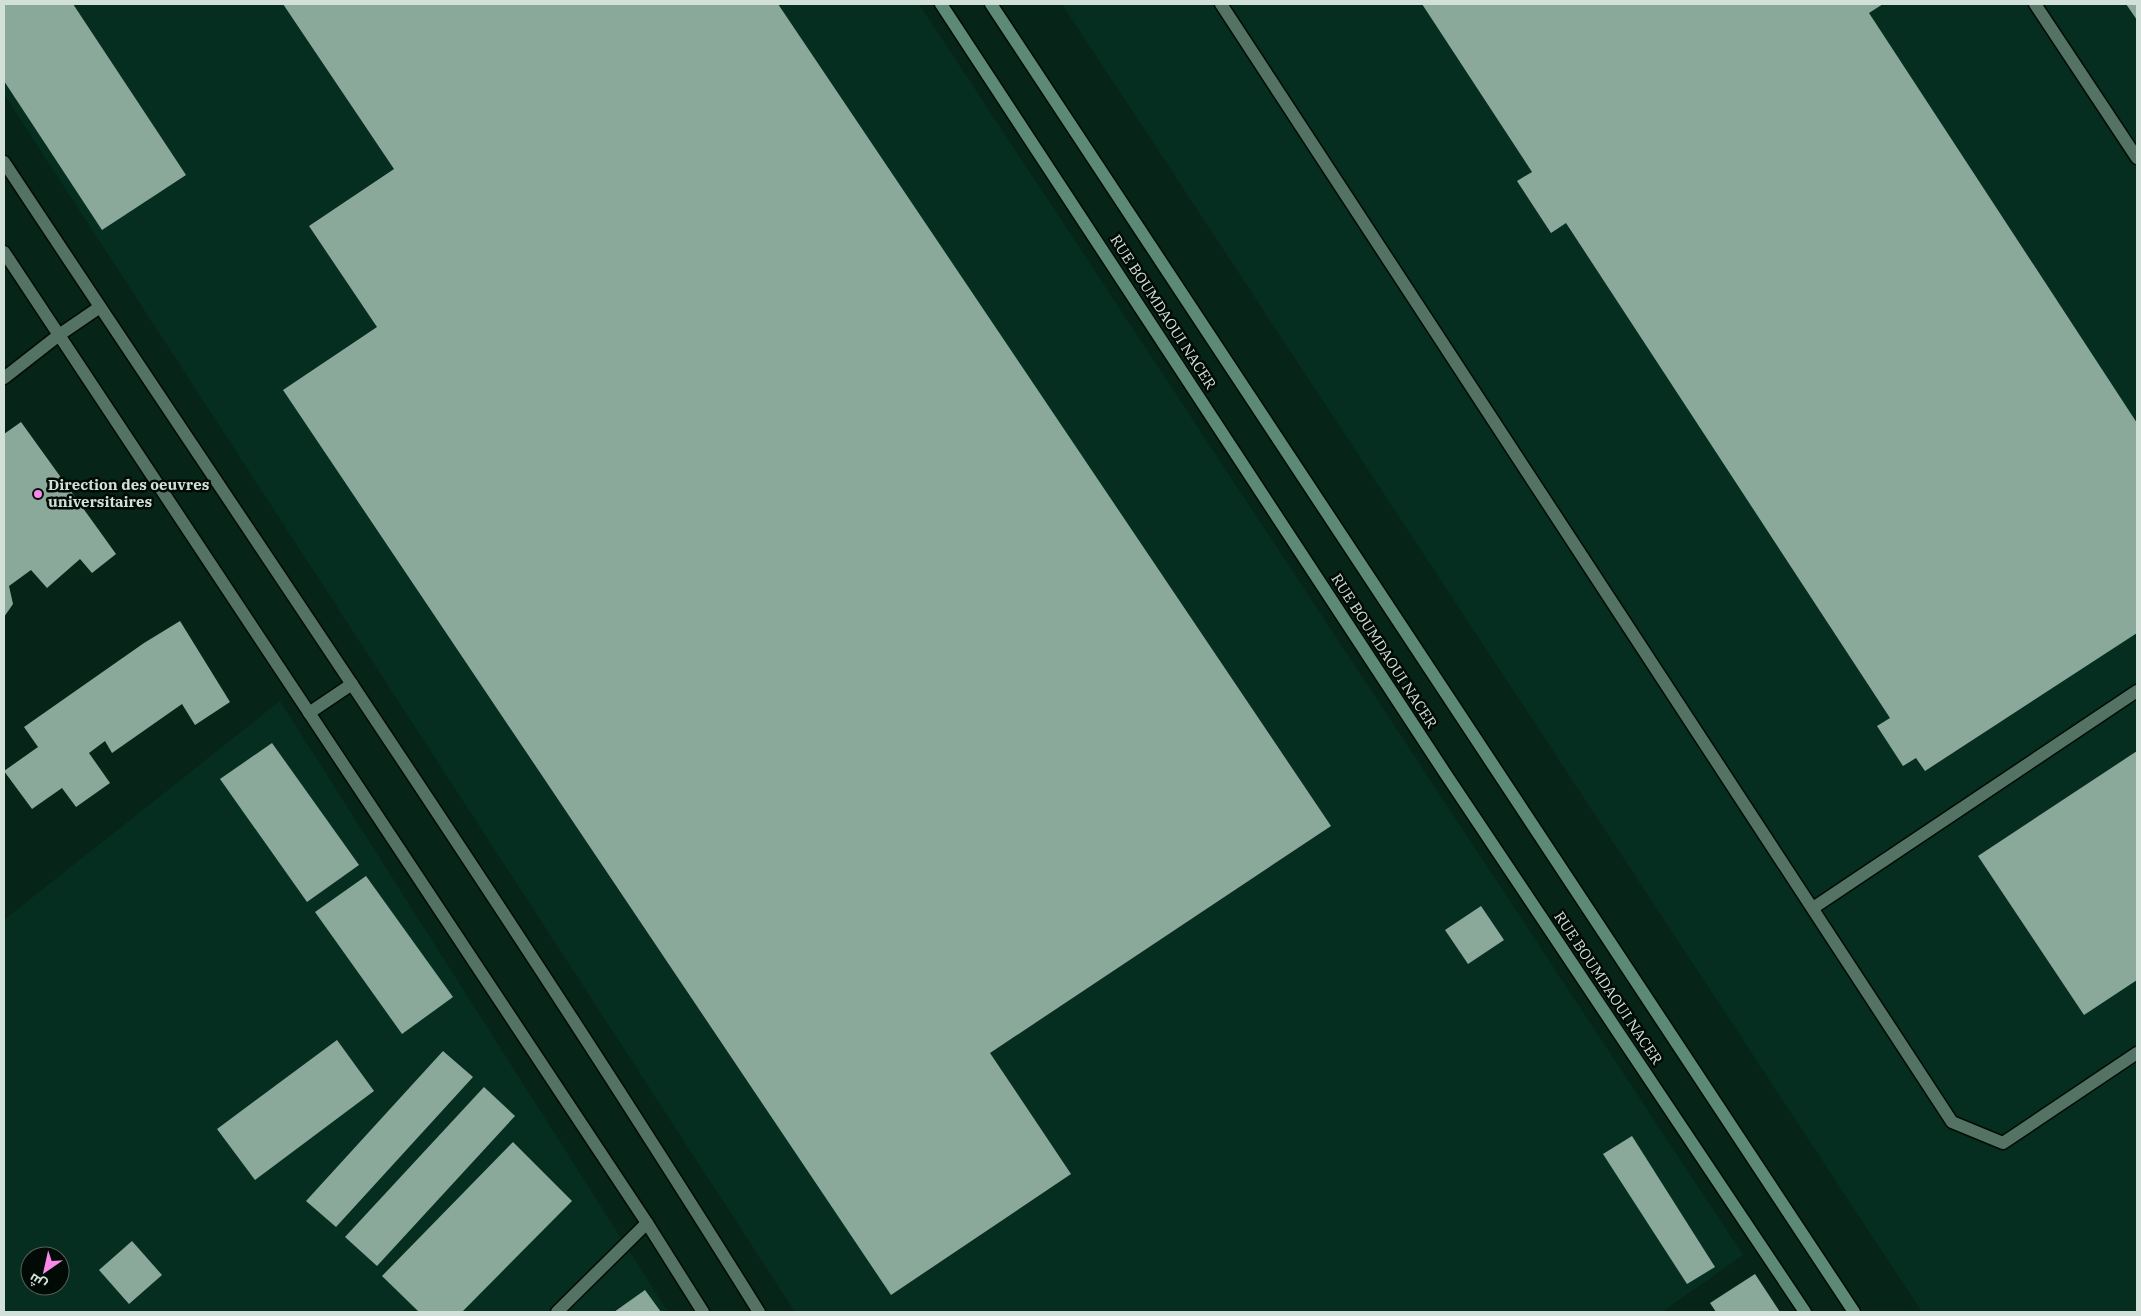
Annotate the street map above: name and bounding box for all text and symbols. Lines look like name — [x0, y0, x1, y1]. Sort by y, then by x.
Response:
street label: RUE BOUMDAOUI NACER — [1106, 231, 1221, 393]
place label: Direction des oeuvres universitaires — [48, 475, 209, 511]
marker: Direction des oeuvres universitaires — [32, 488, 44, 500]
street label: RUE BOUMDAOUI NACER — [1327, 570, 1442, 732]
street label: RUE BOUMDAOUI NACER — [1550, 908, 1667, 1068]
north arrow — [20, 1246, 70, 1296]
text: ش — [25, 1269, 50, 1294]

